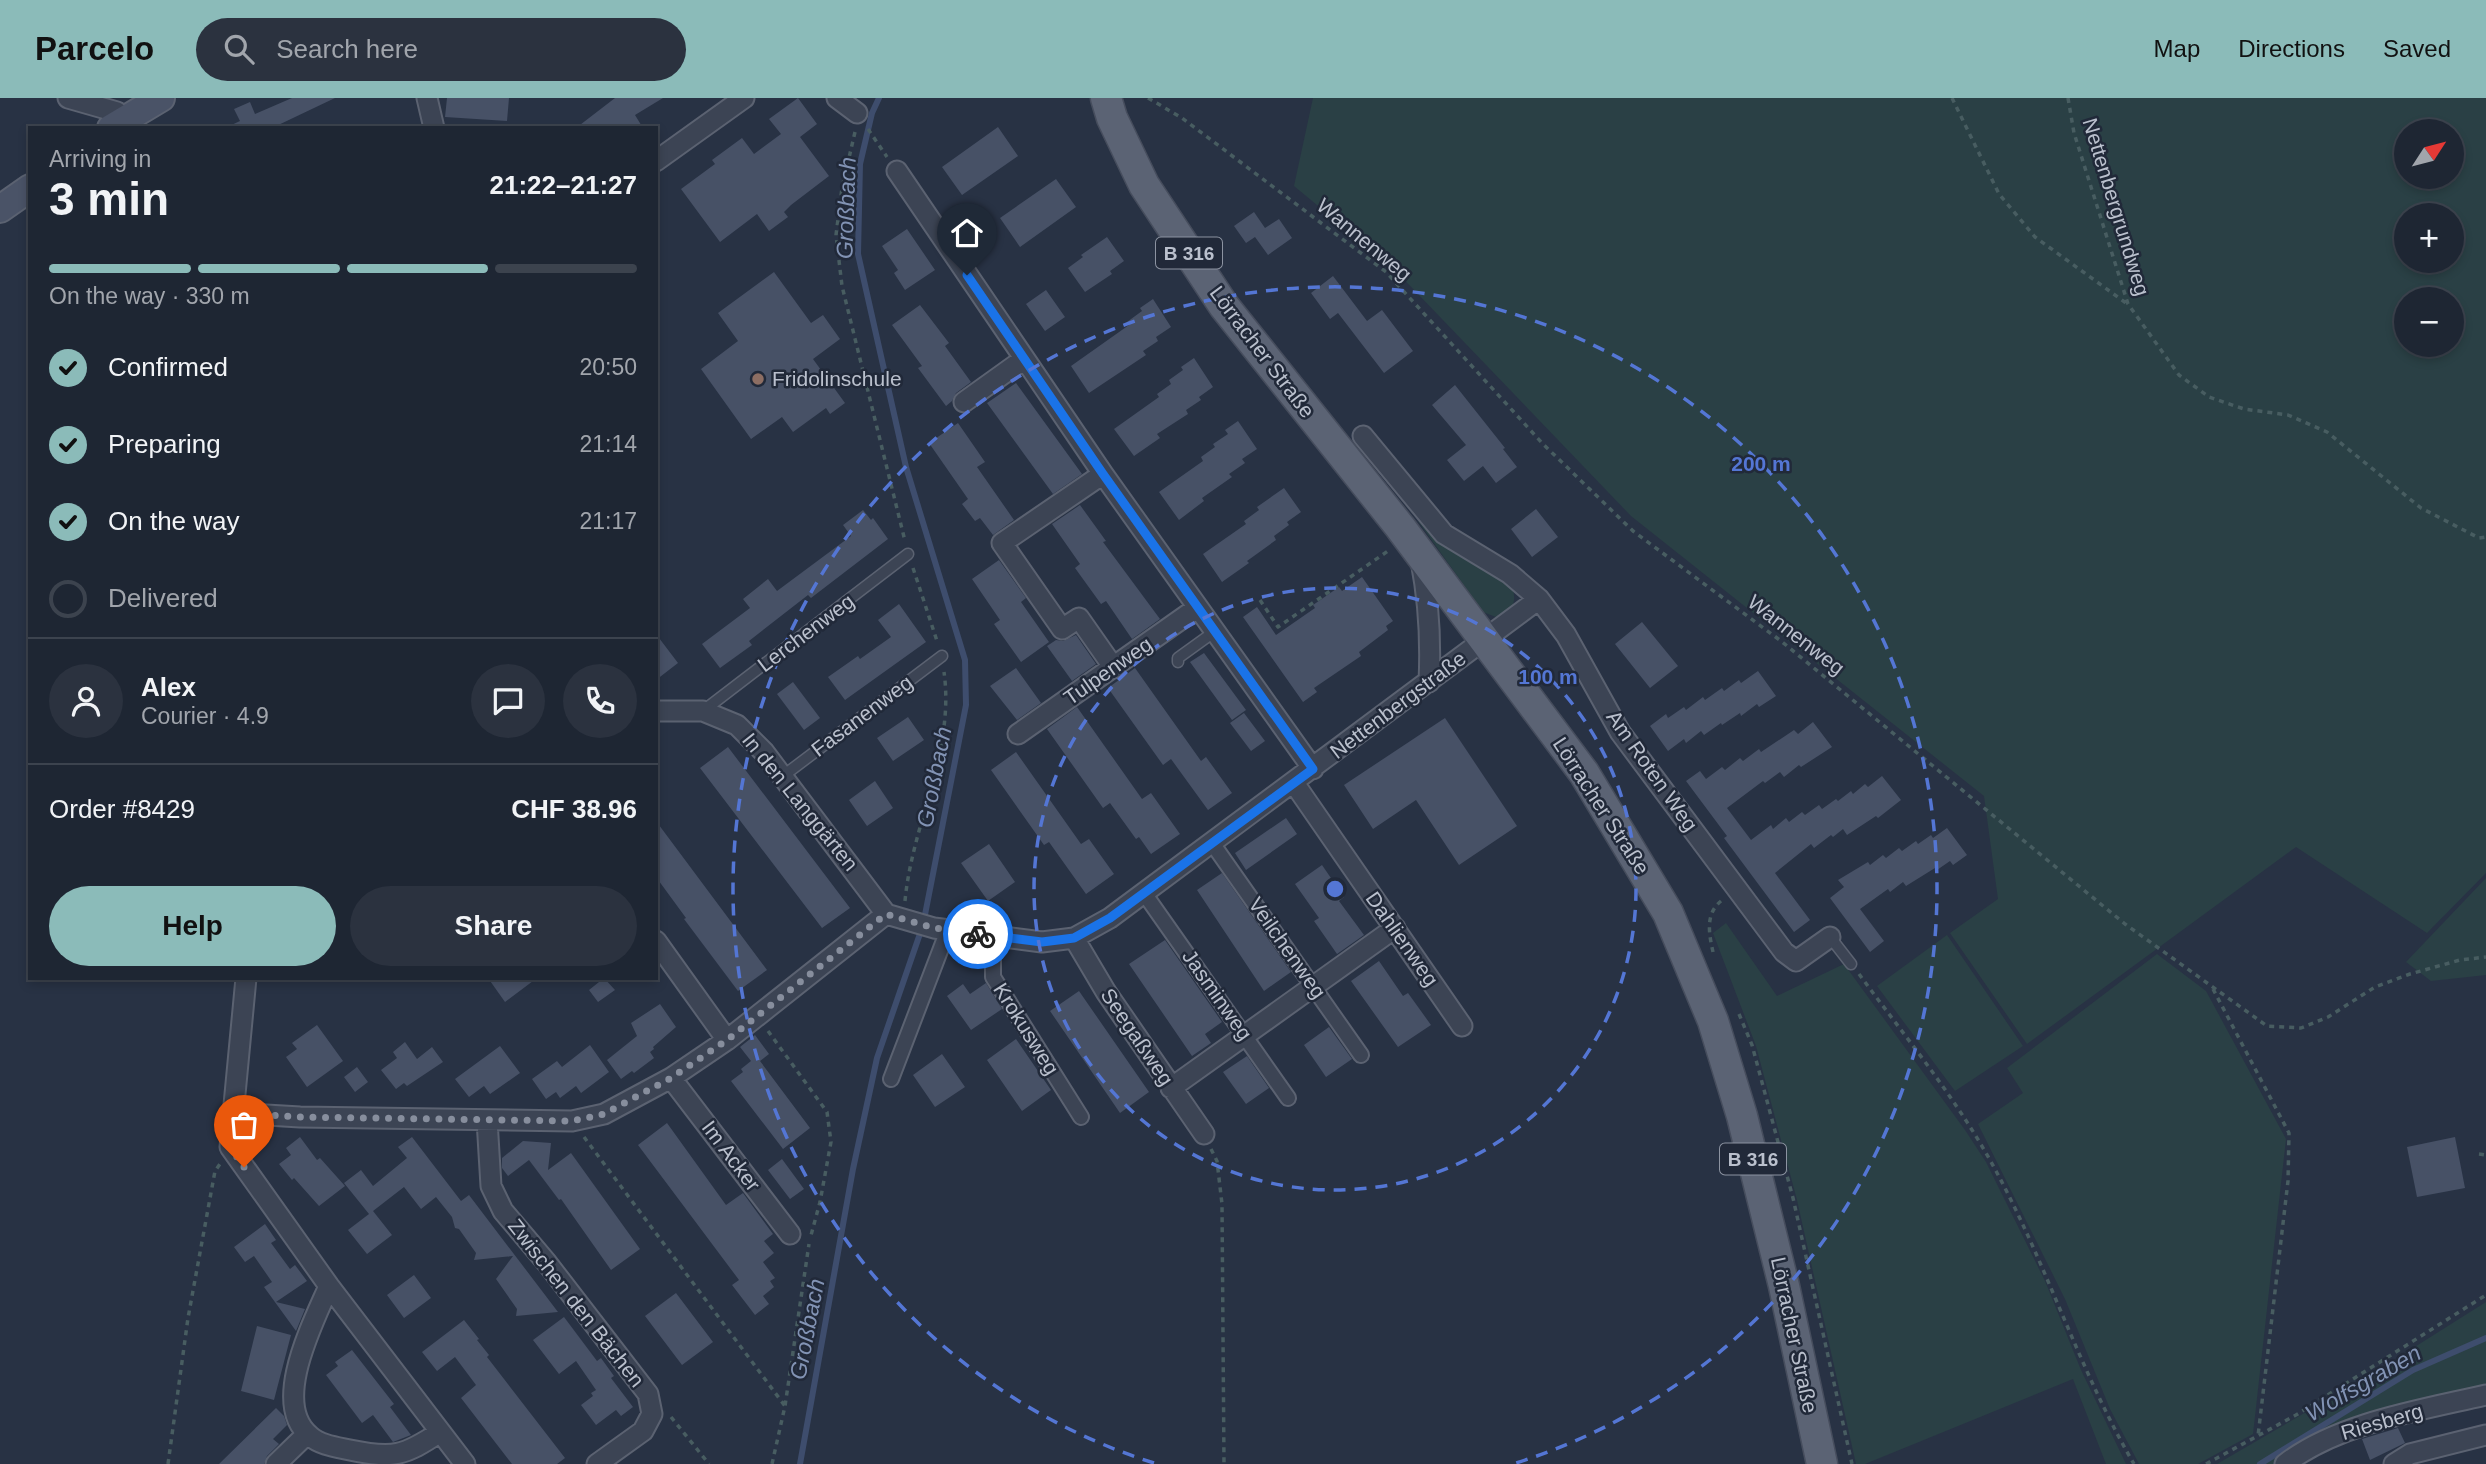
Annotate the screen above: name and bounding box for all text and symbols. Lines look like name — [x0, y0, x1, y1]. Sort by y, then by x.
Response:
search box — [196, 18, 686, 81]
text: Parcelo — [35, 30, 154, 67]
icon: search — [220, 30, 258, 68]
text: Search here — [276, 34, 418, 64]
text: Map — [2154, 35, 2200, 62]
text: Directions — [2238, 35, 2345, 62]
text: Saved — [2383, 35, 2451, 62]
street label: Nettenbergrundweg — [2079, 115, 2154, 298]
north arrow — [2394, 119, 2464, 189]
map controls — [2394, 119, 2464, 357]
text: Arriving in — [49, 146, 151, 172]
water label: Großbach — [831, 156, 861, 260]
text: 21:22–21:27 — [490, 170, 637, 200]
text: 3 min — [49, 173, 169, 225]
street label: Wannenweg — [1313, 194, 1416, 286]
pin — [937, 203, 997, 275]
button: + — [2394, 203, 2464, 273]
icon: home — [948, 214, 986, 252]
road number: B 316 — [1156, 238, 1222, 268]
street label: Lörracher Straße — [1205, 281, 1319, 422]
text: On the way · 330 m — [49, 283, 250, 309]
button: − — [2394, 287, 2464, 357]
icon: check — [49, 349, 87, 387]
text: Confirmed — [108, 352, 228, 382]
text: 20:50 — [579, 354, 637, 380]
place label: Fridolinschule — [772, 367, 902, 390]
marker: Fridolinschule — [750, 371, 766, 387]
icon: check — [49, 426, 87, 464]
text: Preparing — [108, 429, 221, 459]
text: 21:14 — [579, 431, 637, 457]
text: 200 m — [1731, 452, 1791, 475]
icon: check — [49, 503, 87, 541]
text: On the way — [108, 506, 240, 536]
text: 21:17 — [579, 508, 637, 534]
text: Delivered — [108, 583, 218, 613]
street label: Lerchenweg — [753, 589, 858, 676]
street label: Wannenweg — [1744, 590, 1849, 679]
street label: Tulpenweg — [1059, 632, 1156, 709]
street label: Nettenbergstraße — [1326, 646, 1470, 763]
button: person — [49, 664, 123, 738]
button: chat — [471, 664, 545, 738]
button: phone — [563, 664, 637, 738]
text: 100 m — [1518, 665, 1578, 688]
street label: Fasanenweg — [807, 670, 917, 761]
text: Alex — [141, 672, 196, 702]
text: Courier · 4.9 — [141, 703, 269, 729]
street label: Am Roten Weg — [1602, 706, 1703, 835]
water label: Großbach — [911, 724, 957, 830]
street label: In den Langgärten — [738, 728, 863, 875]
street label: Lörracher Straße — [1549, 733, 1654, 879]
text: Order #8429 — [49, 794, 195, 824]
text: CHF 38.96 — [511, 794, 637, 824]
centre of rings — [1323, 877, 1347, 901]
button: Help — [49, 886, 336, 966]
button: Share — [350, 886, 637, 966]
street label: Dahlienweg — [1362, 887, 1443, 990]
street label: Veilchenweg — [1244, 893, 1331, 1003]
courier — [943, 899, 1013, 969]
icon: bike — [959, 915, 997, 953]
street label: Jasminweg — [1178, 945, 1257, 1044]
street label: Krokusweg — [989, 979, 1064, 1079]
street label: Seegaßweg — [1097, 984, 1178, 1090]
pin — [214, 1095, 274, 1167]
icon: bag — [225, 1106, 263, 1144]
street label: Im Acker — [698, 1116, 765, 1195]
road number: B 316 — [1720, 1144, 1786, 1175]
street label: Zwischen den Bächen — [504, 1214, 649, 1391]
street label: Lörracher Straße — [1767, 1255, 1822, 1415]
water label: Großbach — [784, 1276, 830, 1382]
water label: Wolfsgraben — [2301, 1339, 2425, 1427]
street label: Riesberg — [2338, 1399, 2425, 1444]

